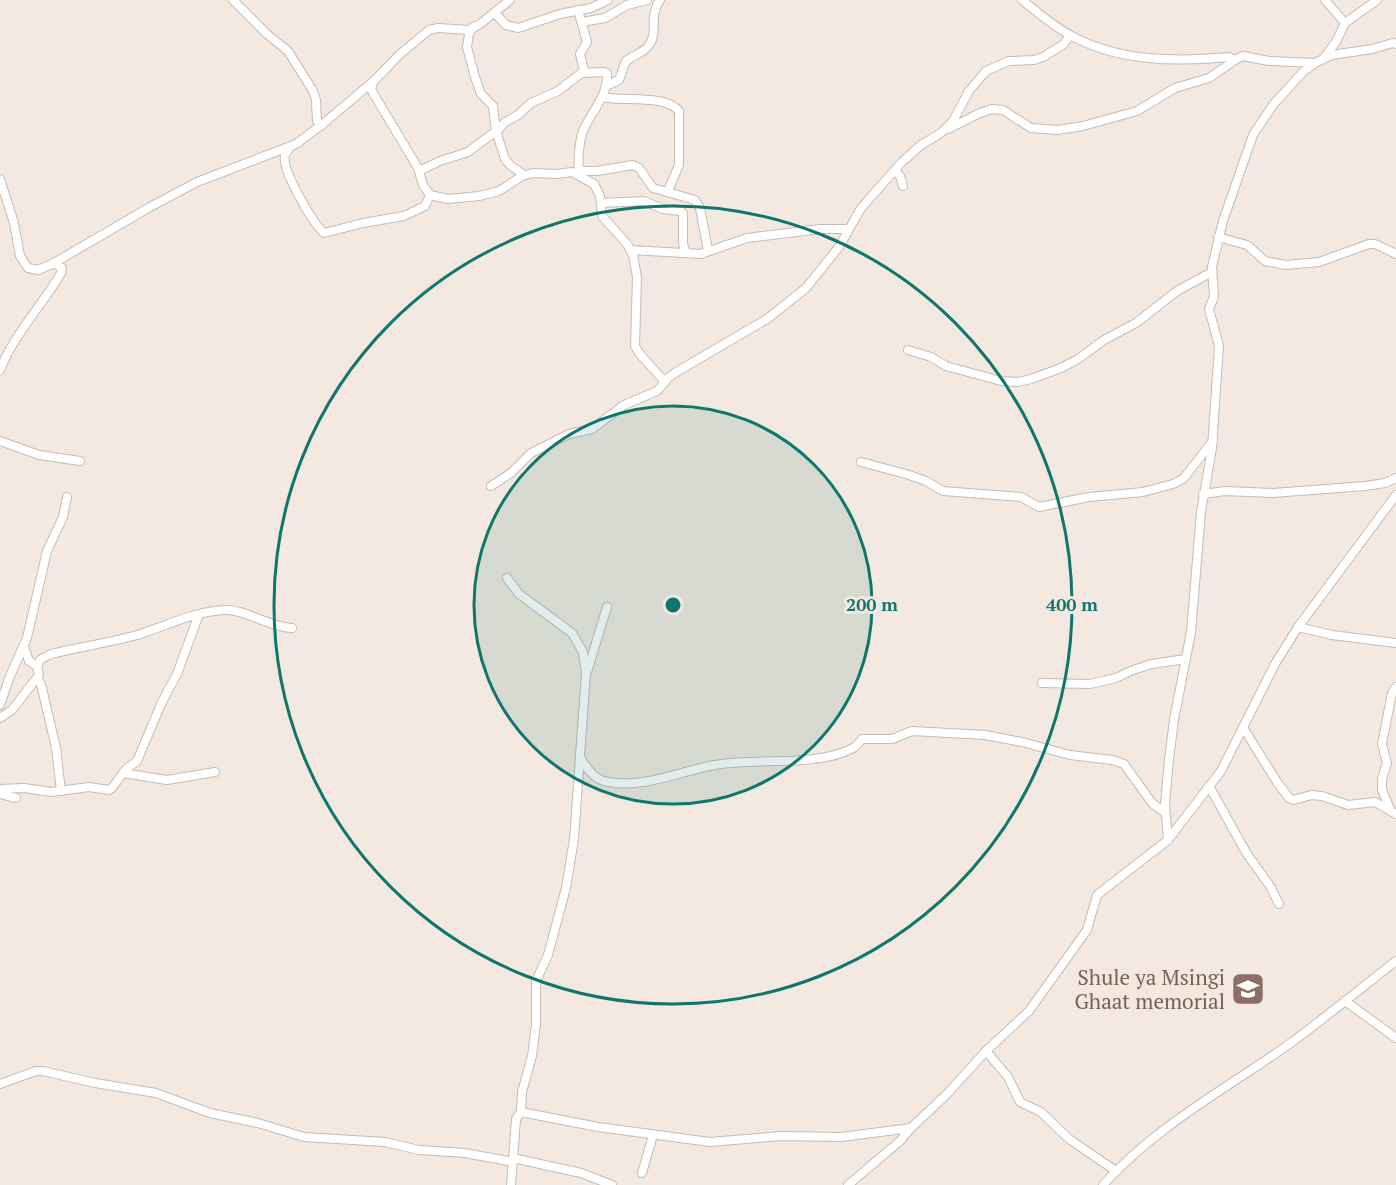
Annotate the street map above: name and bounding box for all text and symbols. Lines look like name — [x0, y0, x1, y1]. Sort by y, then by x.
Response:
text: 200 m — [846, 592, 898, 616]
text: 400 m — [1046, 592, 1098, 616]
centre of rings — [663, 595, 683, 615]
place label: Shule ya Msingi Ghaat memorial — [1074, 963, 1225, 1015]
school or university icon: Shule ya Msingi Ghaat memorial — [1230, 971, 1266, 1007]

